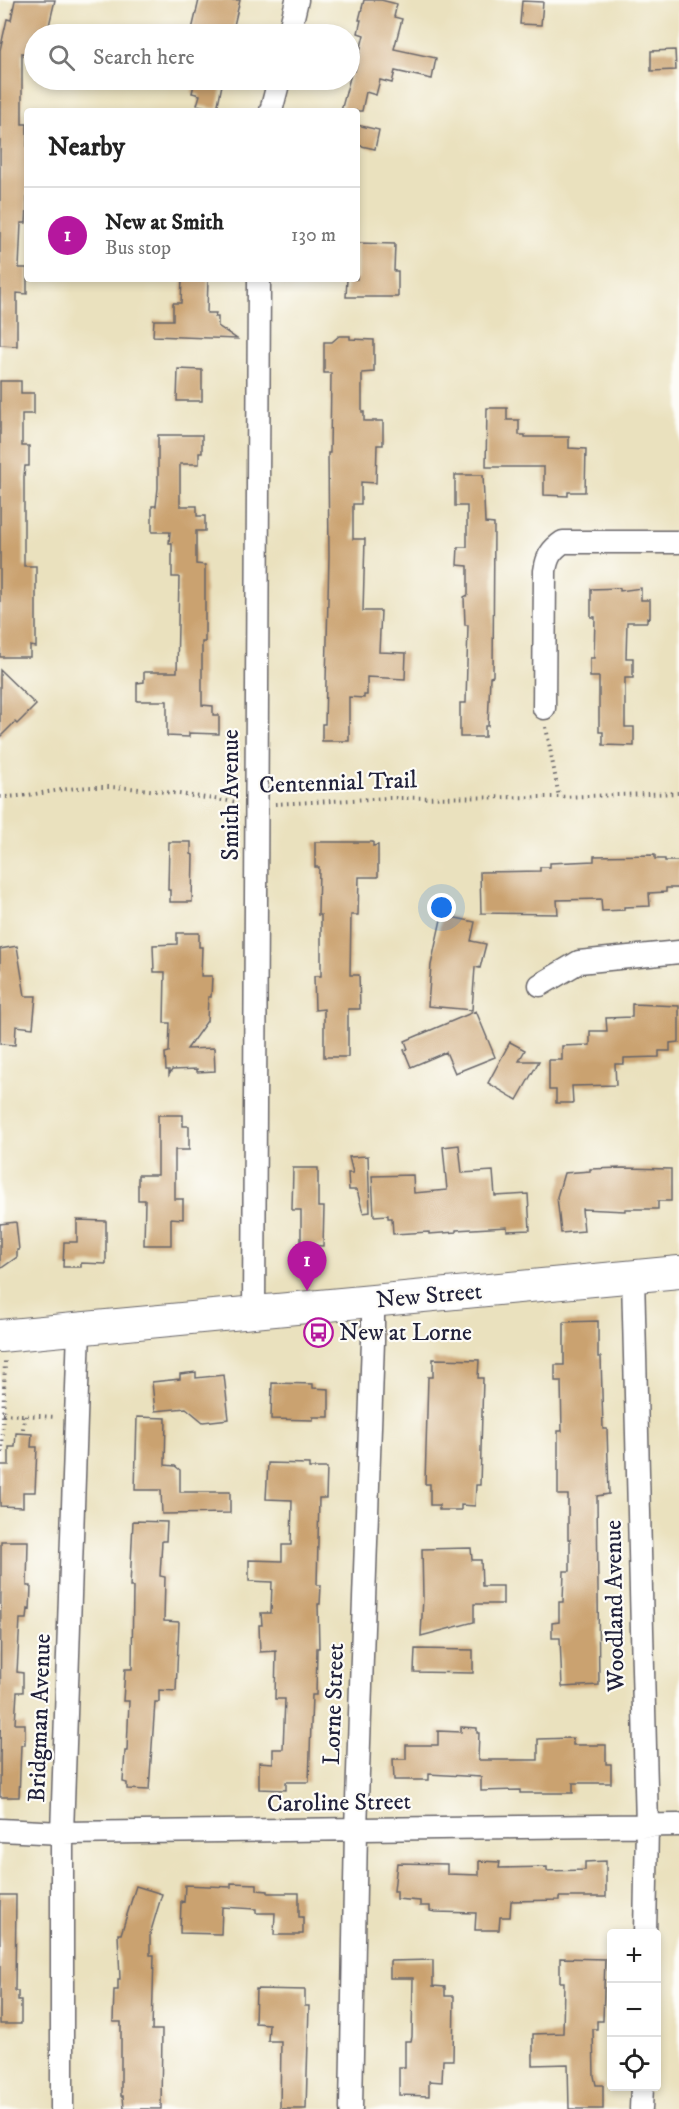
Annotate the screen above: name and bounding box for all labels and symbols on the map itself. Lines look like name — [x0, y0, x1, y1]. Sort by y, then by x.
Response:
street label: Smith Avenue — [216, 729, 246, 861]
street label: Centennial Trail — [259, 765, 418, 801]
your location — [427, 893, 456, 922]
pin: 1 — [288, 1242, 326, 1291]
street label: New Street — [375, 1276, 484, 1316]
bus stop icon: New at Lorne — [302, 1316, 334, 1348]
place label: New at Lorne — [339, 1318, 472, 1348]
street label: Woodland Avenue — [598, 1520, 632, 1693]
street label: Bridgman Avenue — [22, 1633, 58, 1803]
street label: Lorne Street — [317, 1642, 351, 1766]
street label: Caroline Street — [267, 1787, 412, 1819]

